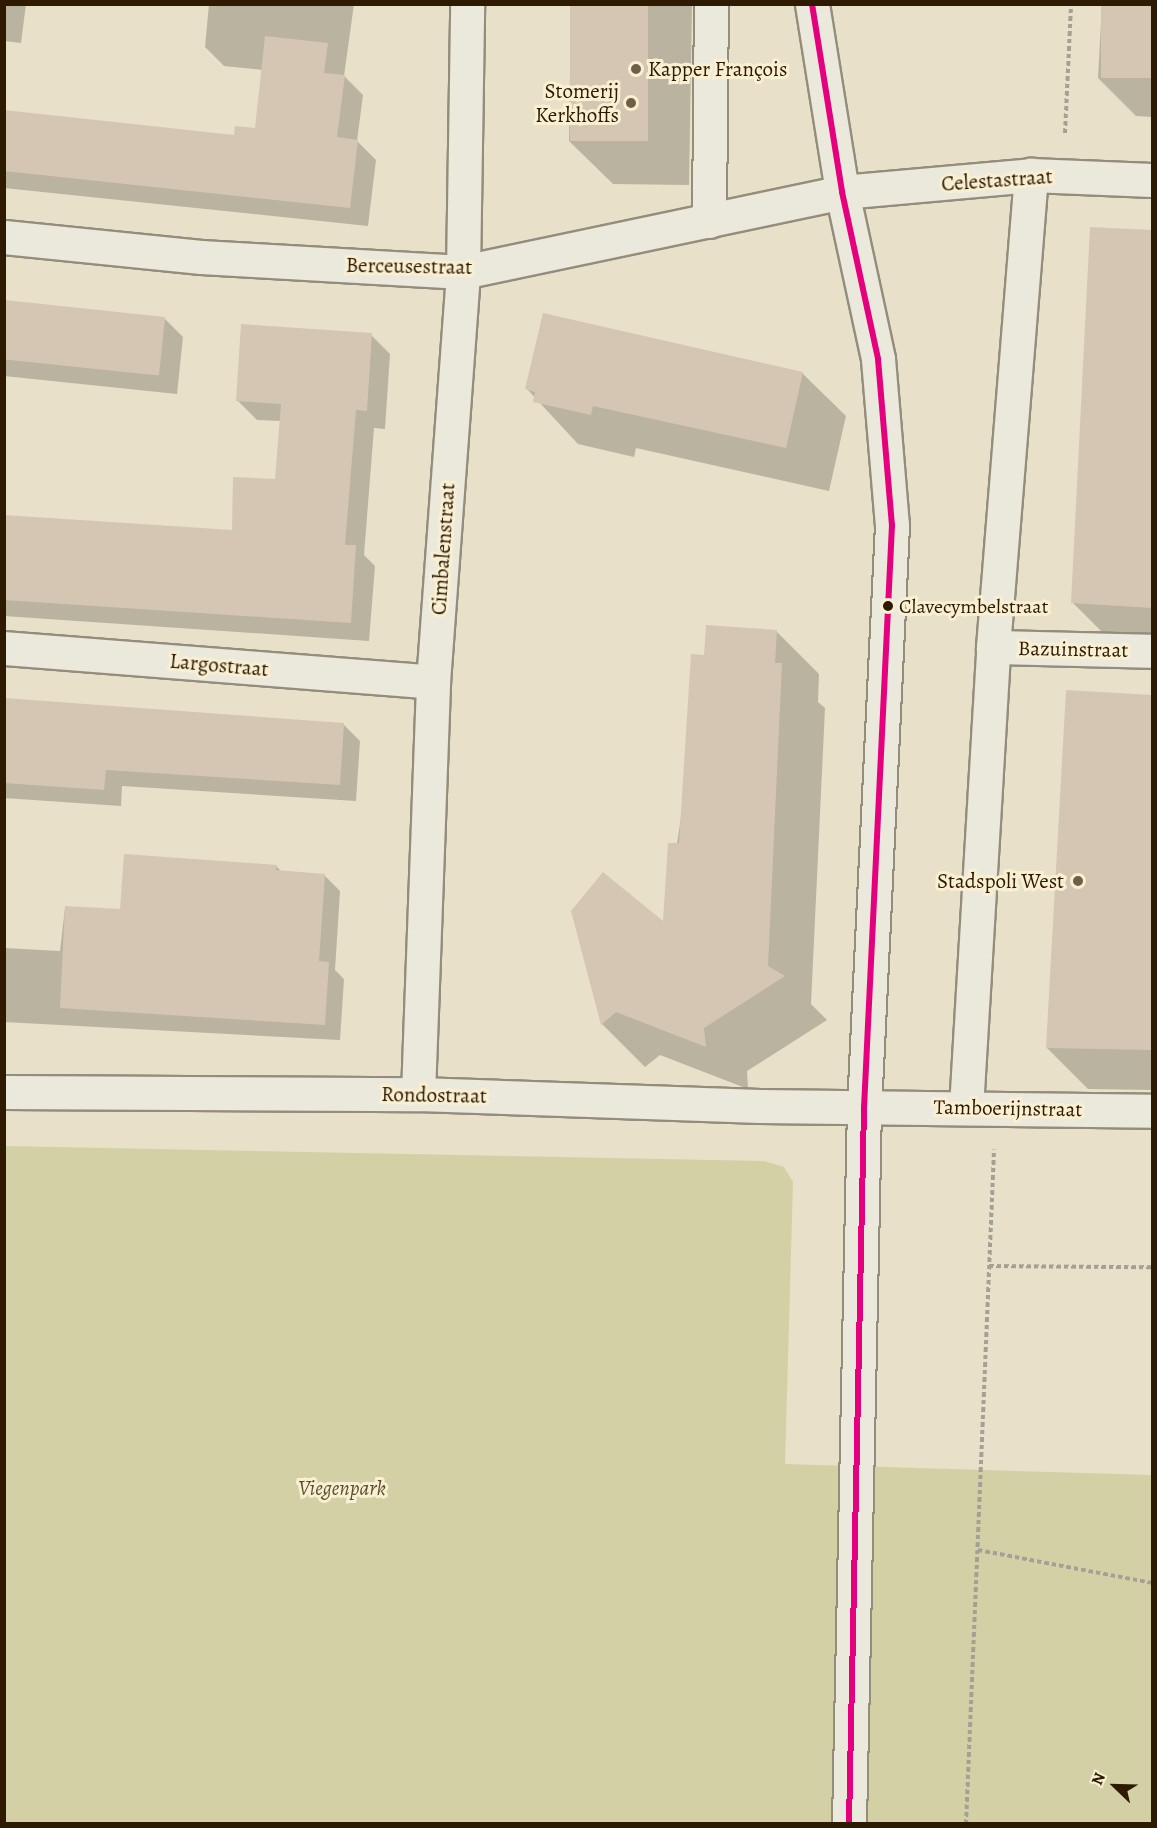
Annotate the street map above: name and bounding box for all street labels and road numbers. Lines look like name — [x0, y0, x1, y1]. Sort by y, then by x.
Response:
street label: Celestastraat — [940, 164, 1054, 196]
street label: Berceusestraat — [346, 252, 472, 280]
street label: Cimbalenstraat — [426, 482, 460, 616]
street label: Bazuinstraat — [1018, 635, 1128, 663]
street label: Largostraat — [169, 648, 269, 682]
street label: Rondostraat — [381, 1081, 487, 1109]
street label: Tamboerijnstraat — [933, 1094, 1083, 1122]

